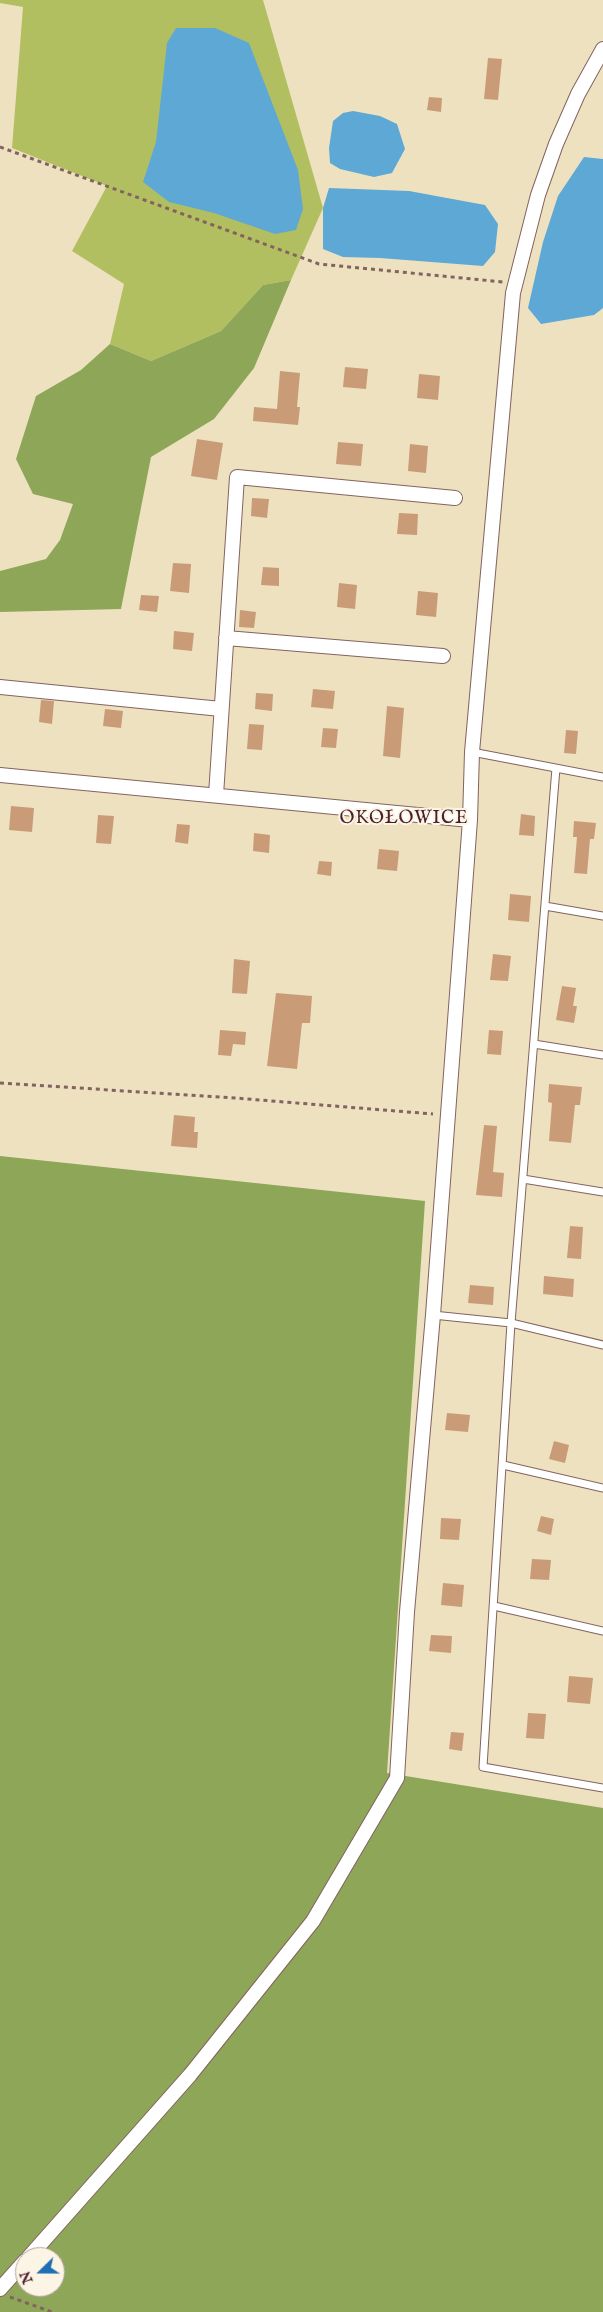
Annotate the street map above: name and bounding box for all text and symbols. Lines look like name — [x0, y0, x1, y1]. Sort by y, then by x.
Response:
district label: OKOŁOWICE — [338, 808, 470, 830]
north arrow — [15, 2247, 65, 2297]
text: N — [16, 2268, 38, 2286]

